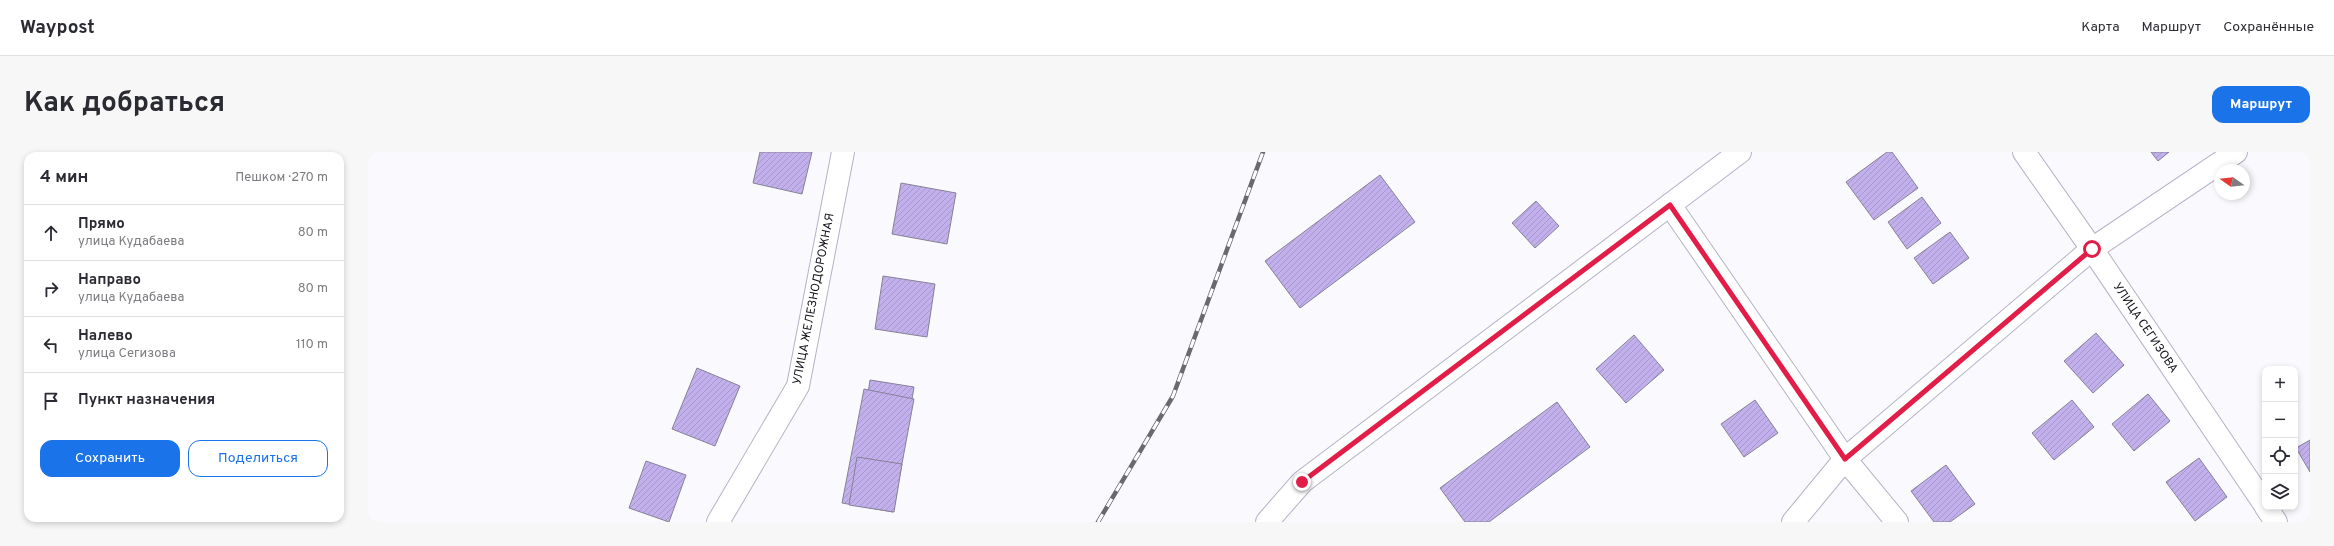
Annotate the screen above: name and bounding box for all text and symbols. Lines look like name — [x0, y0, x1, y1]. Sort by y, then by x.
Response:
text: Waypost — [20, 16, 95, 40]
text: Карта — [2081, 19, 2120, 36]
text: Маршрут — [2142, 19, 2201, 36]
text: Сохранённые — [2223, 19, 2314, 36]
text: Как добраться — [24, 86, 225, 122]
button: Маршрут — [2212, 86, 2310, 123]
north arrow — [2214, 164, 2250, 200]
text: 4 мин — [40, 167, 88, 189]
text: Пешком · 270 m — [235, 170, 328, 186]
street label: УЛИЦА ЖЕЛЕЗНОДОРОЖНАЯ — [789, 212, 839, 386]
text: Прямо — [78, 215, 125, 234]
icon: ahead — [40, 222, 62, 244]
text: 80 m — [298, 225, 328, 241]
text: улица Кудабаева — [78, 234, 184, 250]
route start — [2083, 240, 2101, 258]
text: Направо — [78, 271, 141, 290]
icon: right — [40, 278, 62, 300]
street label: УЛИЦА СЕГИЗОВА — [2109, 280, 2181, 376]
text: 80 m — [298, 281, 328, 297]
text: улица Кудабаева — [78, 290, 184, 306]
text: Налево — [78, 327, 133, 346]
icon: left — [40, 334, 62, 356]
text: 110 m — [296, 337, 328, 353]
text: улица Сегизова — [78, 346, 176, 362]
map controls — [2262, 366, 2298, 510]
button: + — [2262, 366, 2298, 402]
icon: arrive — [40, 390, 62, 412]
text: Пункт назначения — [78, 391, 215, 410]
button: − — [2262, 402, 2298, 438]
button: locate — [2262, 438, 2298, 474]
button: Сохранить — [40, 440, 180, 477]
button: Поделиться — [188, 440, 328, 477]
route end — [1293, 473, 1311, 491]
button: layers — [2262, 474, 2298, 510]

